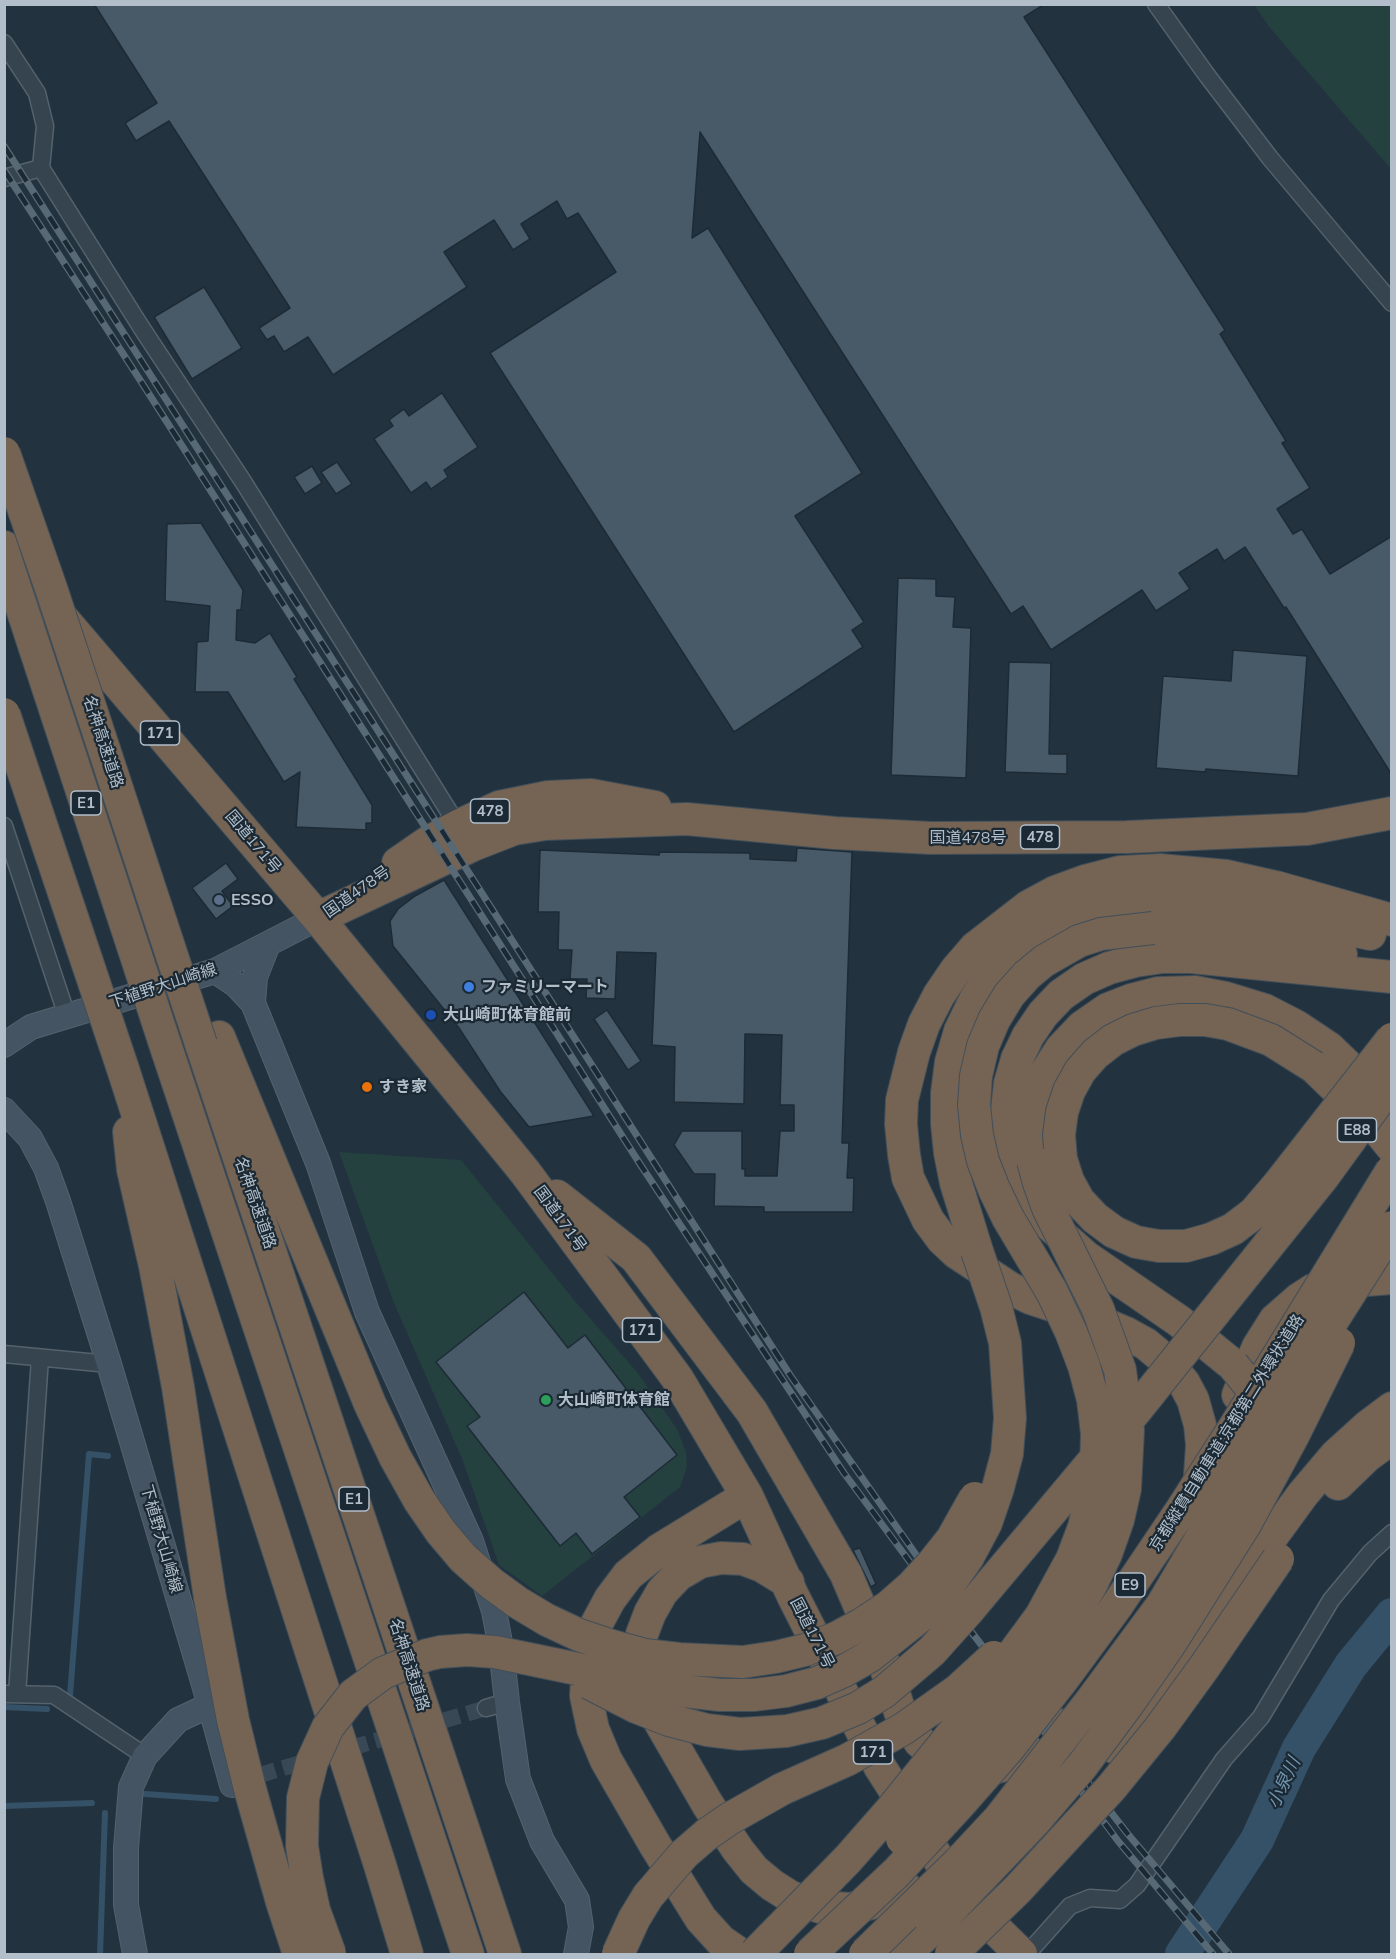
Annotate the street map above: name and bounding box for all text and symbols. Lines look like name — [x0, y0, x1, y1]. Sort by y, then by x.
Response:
street label: 名神高速道路 — [79, 693, 127, 791]
road number: 171 — [140, 721, 180, 745]
road number: E1 — [71, 791, 101, 815]
road number: 478 — [470, 799, 510, 823]
street label: 国道171号 — [221, 806, 285, 878]
road number: 478 — [1020, 825, 1060, 849]
street label: 国道478号 — [930, 828, 1006, 848]
street label: 国道478号 — [320, 862, 394, 922]
place label: ESSO — [231, 890, 274, 910]
marker: ESSO — [212, 893, 226, 907]
street label: 下植野大山崎線 — [107, 960, 219, 1012]
place label: ファミリーマート — [481, 977, 609, 997]
marker: ファミリーマート — [462, 980, 476, 994]
place label: 大山崎町体育館前 — [443, 1005, 571, 1025]
marker: 大山崎町体育館前 — [424, 1008, 438, 1022]
place label: すき家 — [379, 1077, 427, 1097]
marker: すき家 — [360, 1080, 374, 1094]
road number: E88 — [1338, 1118, 1376, 1142]
street label: 名神高速道路 — [230, 1154, 280, 1252]
street label: 国道171号 — [530, 1182, 590, 1256]
street label: 京都縦貫自動車道;京都第二外環状道路 — [1146, 1311, 1308, 1555]
road number: 171 — [622, 1318, 662, 1342]
place label: 大山崎町体育館 — [558, 1390, 670, 1410]
marker: 大山崎町体育館 — [539, 1393, 553, 1407]
street label: 下植野大山崎線 — [136, 1483, 186, 1595]
road number: E1 — [339, 1487, 369, 1511]
road number: E9 — [1115, 1573, 1145, 1597]
street label: 国道171号 — [786, 1594, 838, 1672]
street label: 名神高速道路 — [385, 1616, 433, 1714]
road number: 171 — [854, 1740, 892, 1764]
water label: 小泉川 — [1263, 1754, 1305, 1812]

